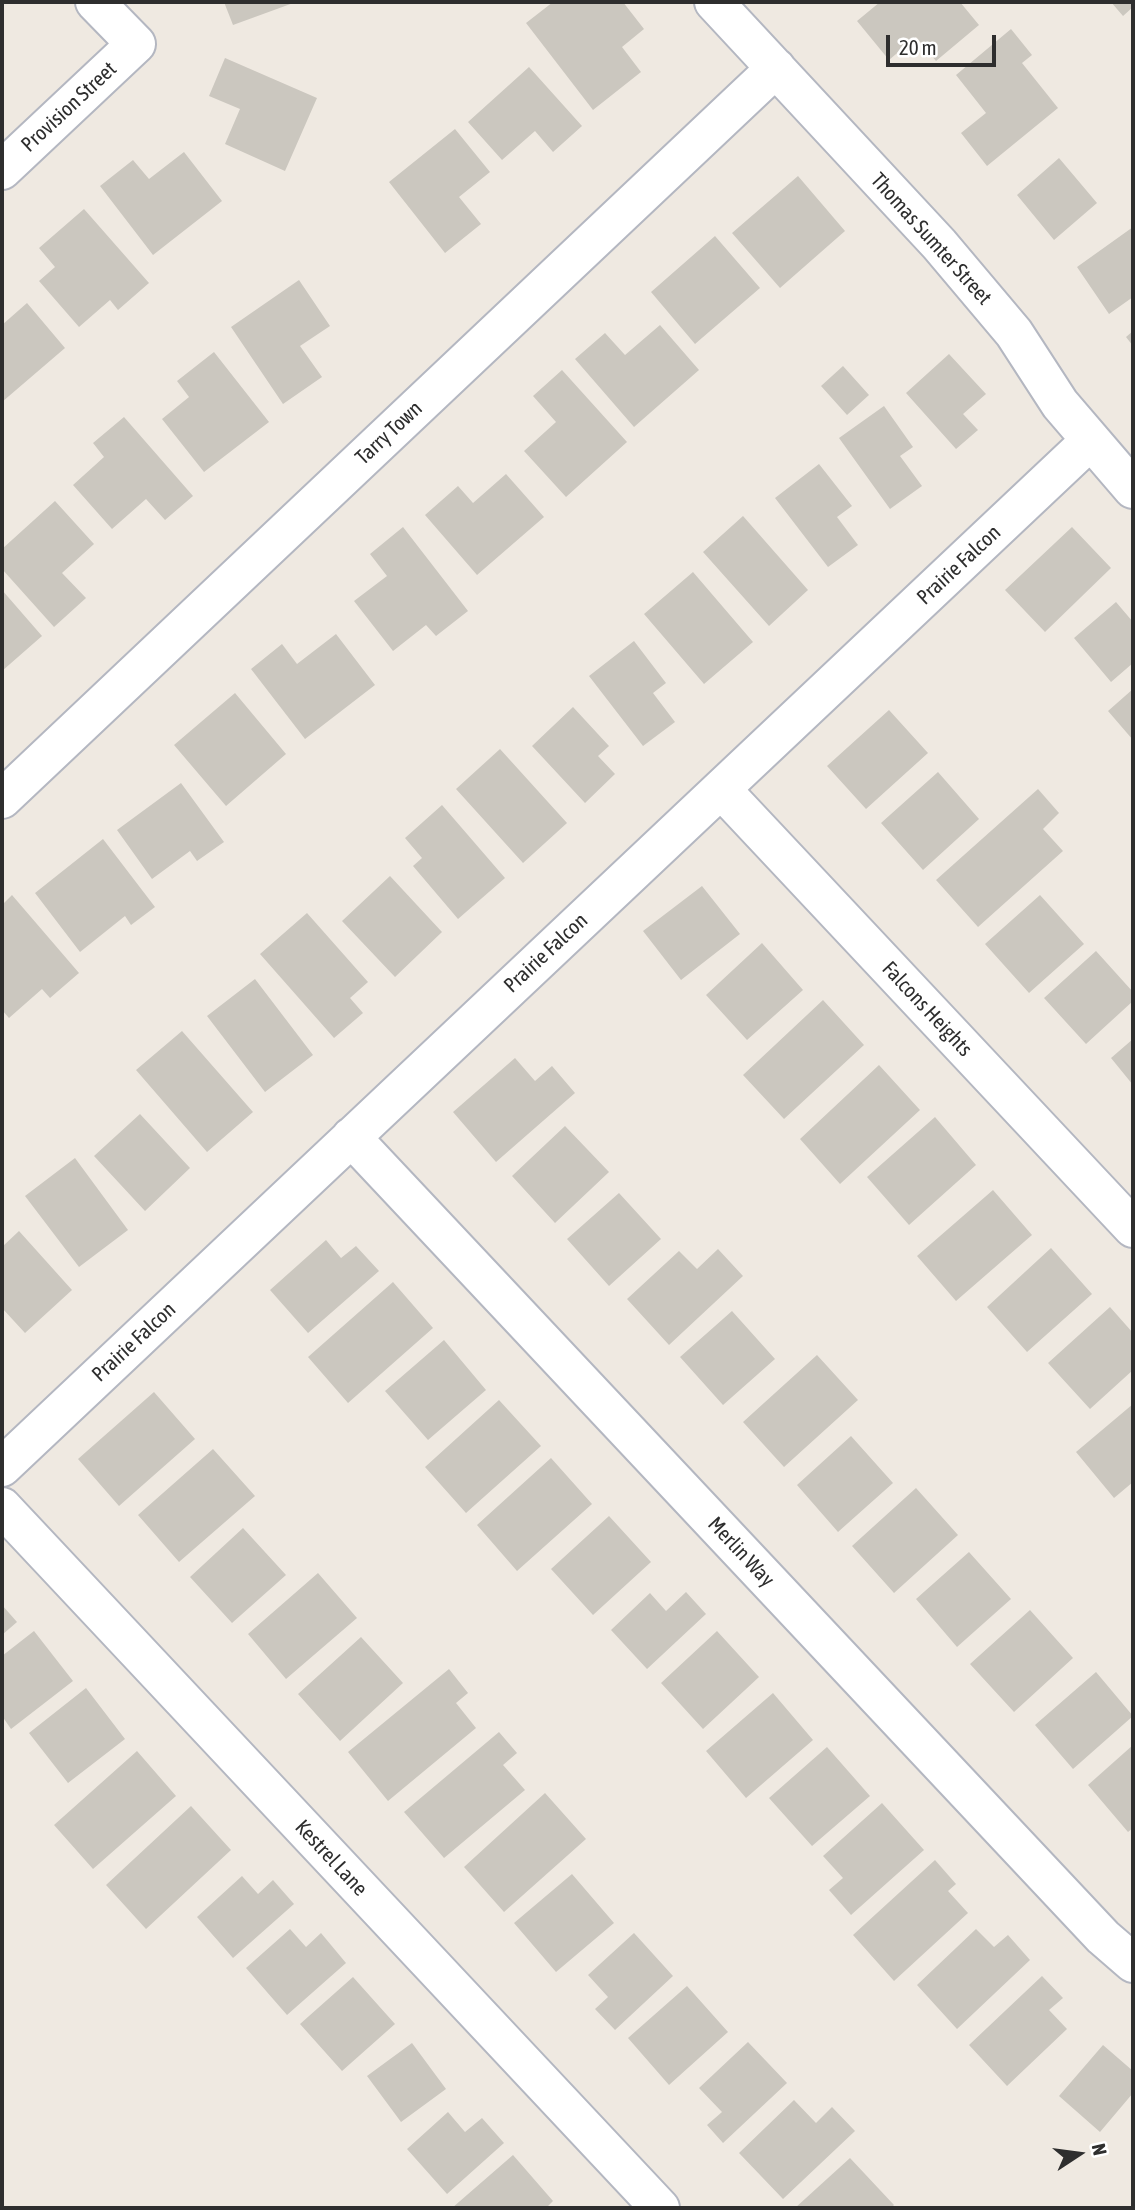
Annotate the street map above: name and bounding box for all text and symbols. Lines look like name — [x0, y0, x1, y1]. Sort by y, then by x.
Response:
scale bar — [890, 21, 1000, 65]
text: 20 m — [899, 35, 937, 59]
street label: Provision Street — [16, 57, 122, 157]
street label: Thomas Sumter Street — [865, 168, 997, 310]
street label: Tarry Town — [351, 396, 427, 470]
street label: Prairie Falcon — [912, 520, 1006, 610]
street label: Prairie Falcon — [499, 908, 593, 998]
street label: Falcons Heights — [877, 956, 977, 1062]
street label: Prairie Falcon — [87, 1297, 181, 1387]
street label: Merlin Way — [702, 1512, 780, 1592]
street label: Kestrel Lane — [290, 1815, 372, 1901]
north arrow — [1044, 2119, 1114, 2189]
text: N — [1087, 2141, 1111, 2157]

